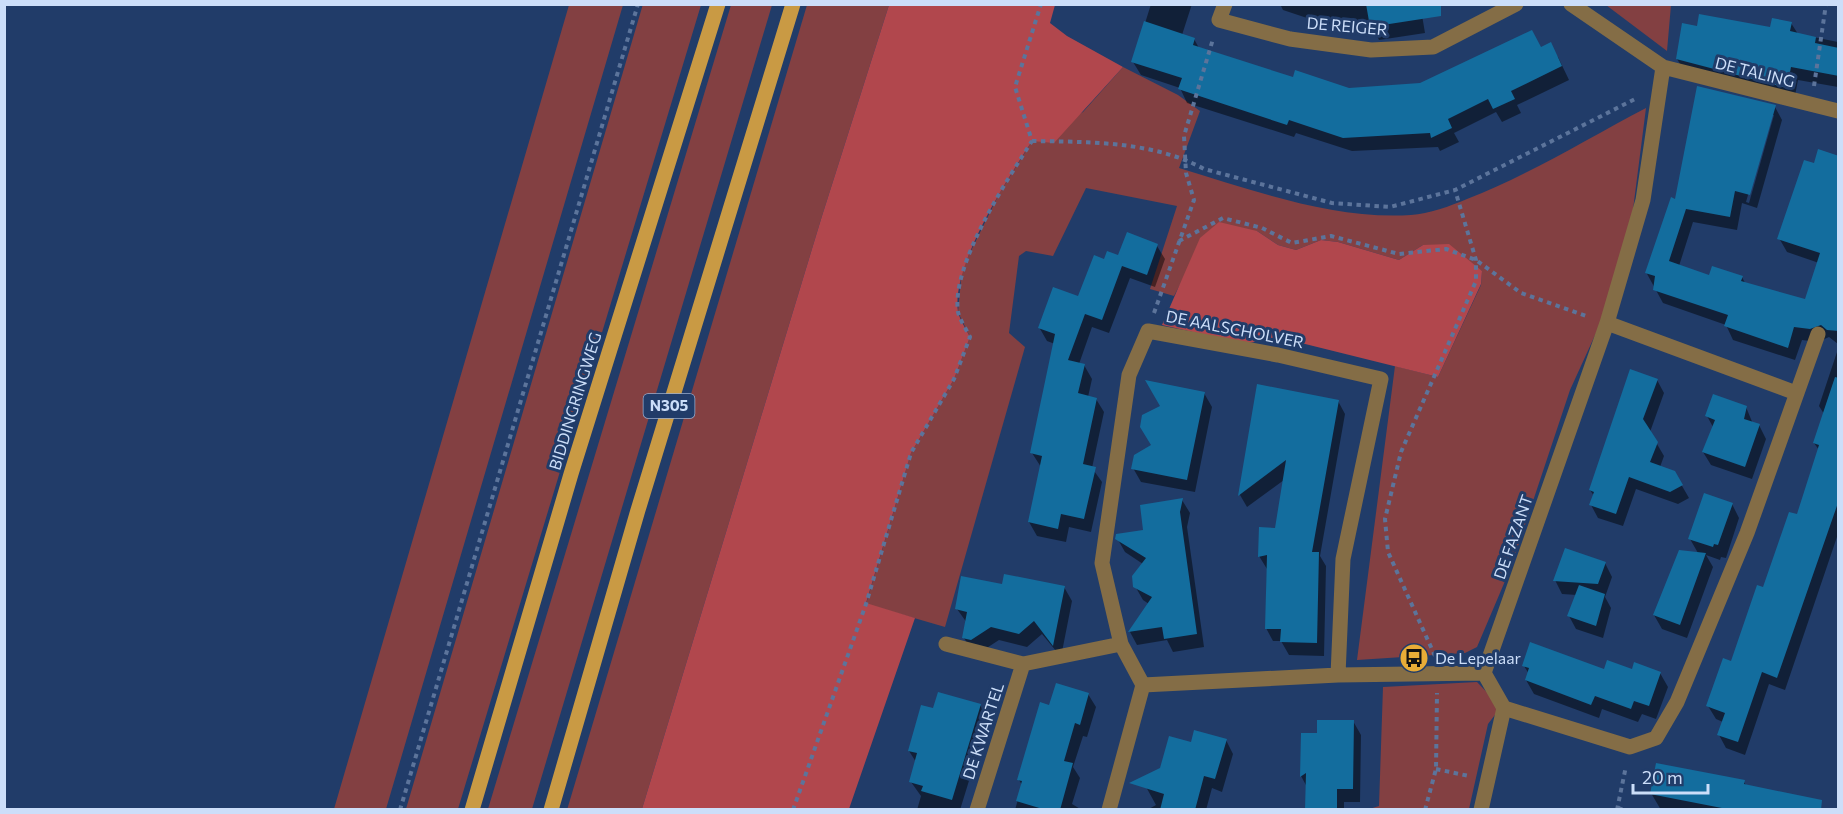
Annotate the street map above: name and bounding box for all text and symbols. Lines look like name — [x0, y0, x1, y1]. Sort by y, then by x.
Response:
street label: DE REIGER — [1306, 13, 1388, 39]
street label: DE TALING — [1713, 52, 1797, 91]
street label: DE AALSCHOLVER — [1165, 306, 1306, 351]
street label: BIDDINGRINGWEG — [545, 330, 605, 472]
road number: N305 — [644, 394, 694, 418]
street label: DE FAZANT — [1489, 492, 1536, 582]
bus stop icon: De Lepelaar — [1398, 642, 1430, 674]
place label: De Lepelaar — [1435, 648, 1522, 667]
street label: DE KWARTEL — [958, 680, 1007, 782]
scale bar — [1633, 757, 1708, 795]
text: 20 m — [1642, 766, 1683, 788]

